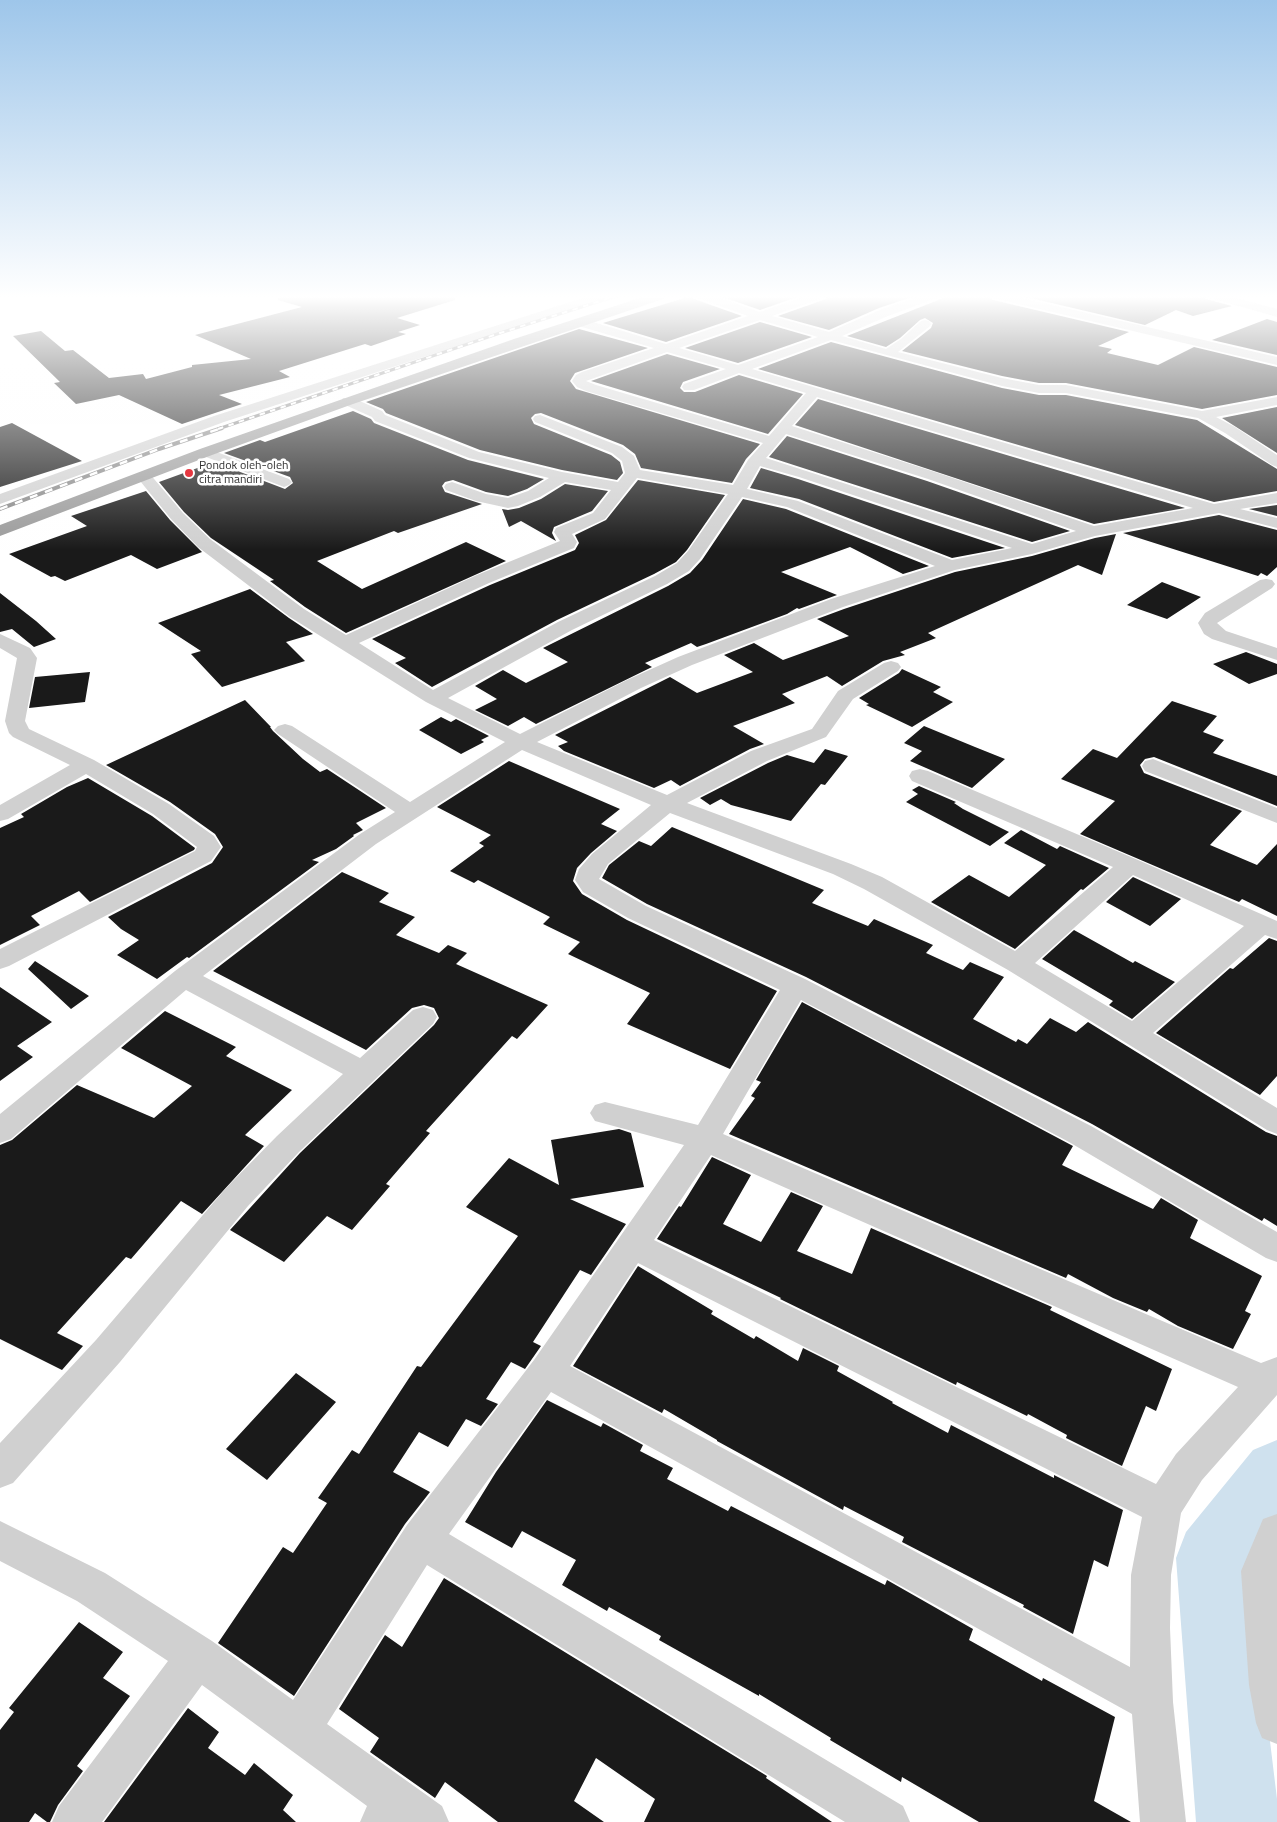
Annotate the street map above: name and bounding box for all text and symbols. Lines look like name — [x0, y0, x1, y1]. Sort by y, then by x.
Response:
place label: Pondok oleh-oleh citra mandiri — [199, 459, 288, 487]
marker: Pondok oleh-oleh citra mandiri — [183, 467, 195, 479]

